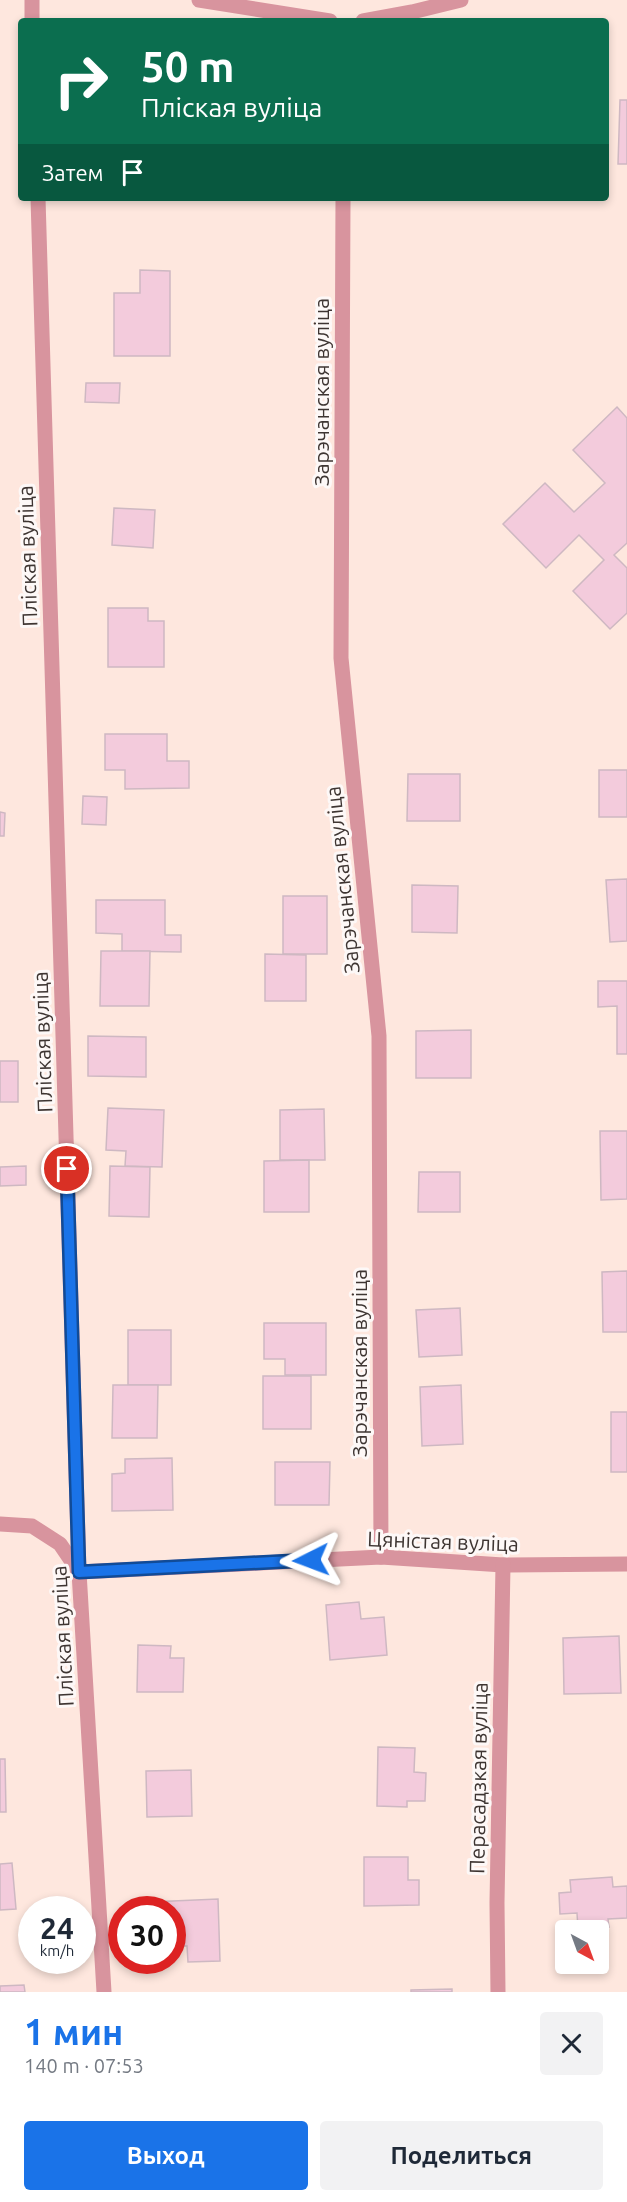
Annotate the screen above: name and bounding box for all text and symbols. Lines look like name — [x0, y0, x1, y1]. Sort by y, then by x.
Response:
icon: right — [42, 42, 120, 120]
text: 50 m — [141, 43, 235, 90]
text: Пліская вуліца — [141, 92, 322, 122]
icon: arrive — [116, 156, 149, 189]
text: Затем — [42, 160, 104, 185]
street label: Зарэчанская вуліца — [309, 298, 333, 486]
street label: Пліская вуліца — [13, 485, 41, 627]
street label: Зарэчанская вуліца — [320, 785, 364, 975]
street label: Пліская вуліца — [28, 971, 56, 1113]
pin — [41, 1143, 92, 1194]
icon: arrive — [50, 1152, 83, 1185]
street label: Зарэчанская вуліца — [347, 1269, 371, 1457]
street label: Цяністая вуліца — [367, 1526, 519, 1556]
position arrow — [279, 1528, 343, 1592]
street label: Пліская вуліца — [46, 1565, 78, 1707]
street label: Перасадзкая вуліца — [464, 1682, 492, 1874]
speed limit sign: 30 — [108, 1896, 186, 1974]
text: 24 — [40, 1911, 74, 1945]
north arrow — [555, 1920, 609, 1974]
map controls — [555, 1920, 609, 1974]
text: km/h — [40, 1942, 74, 1959]
text: 1 мин — [24, 2011, 123, 2052]
button: close — [540, 2012, 603, 2075]
text: 140 m · 07:53 — [24, 2054, 144, 2077]
button: Выход — [24, 2121, 308, 2190]
button: Поделиться — [320, 2121, 603, 2190]

